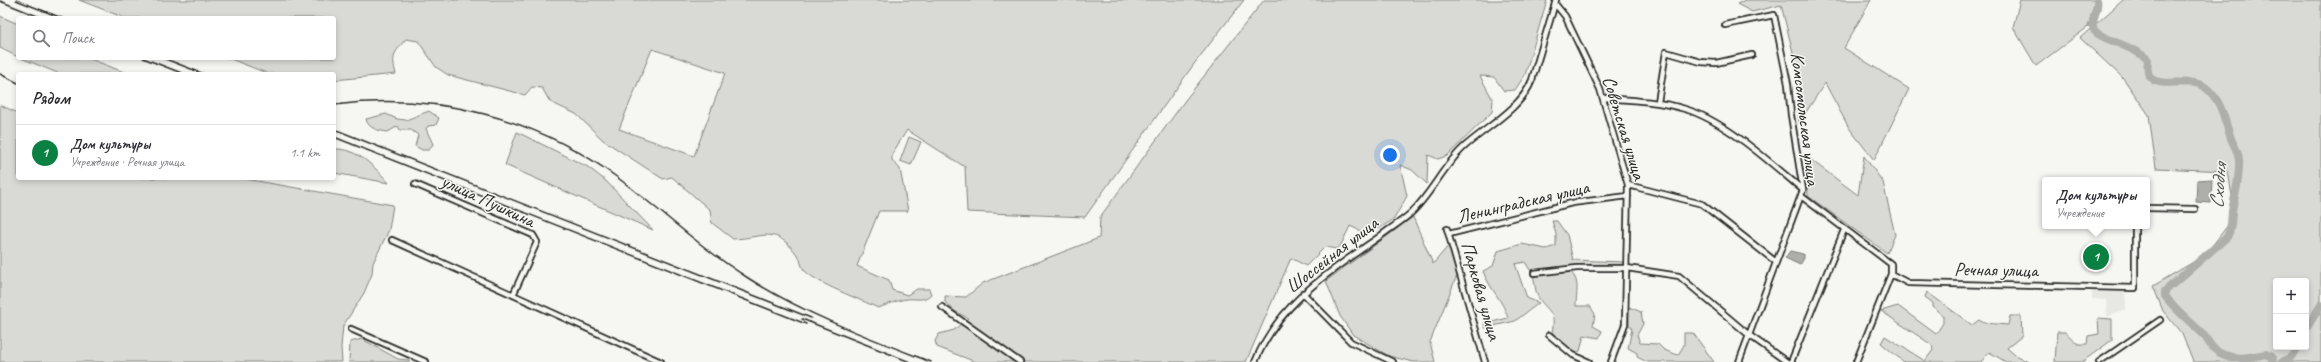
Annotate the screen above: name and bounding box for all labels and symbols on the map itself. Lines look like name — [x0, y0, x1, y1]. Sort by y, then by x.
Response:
street label: Комсомольская улица — [1785, 51, 1825, 188]
street label: Советская улица — [1597, 73, 1652, 184]
your location — [1380, 145, 1400, 165]
water label: Сходня — [2204, 159, 2233, 209]
street label: улица Пушкина — [437, 169, 540, 234]
street label: Ленинградская улица — [1455, 175, 1593, 229]
street label: Шоссейная улица — [1281, 211, 1384, 299]
street label: Парковая улица — [1456, 239, 1507, 345]
pin: 1 — [2083, 242, 2109, 272]
street label: Речная улица — [1954, 257, 2040, 283]

